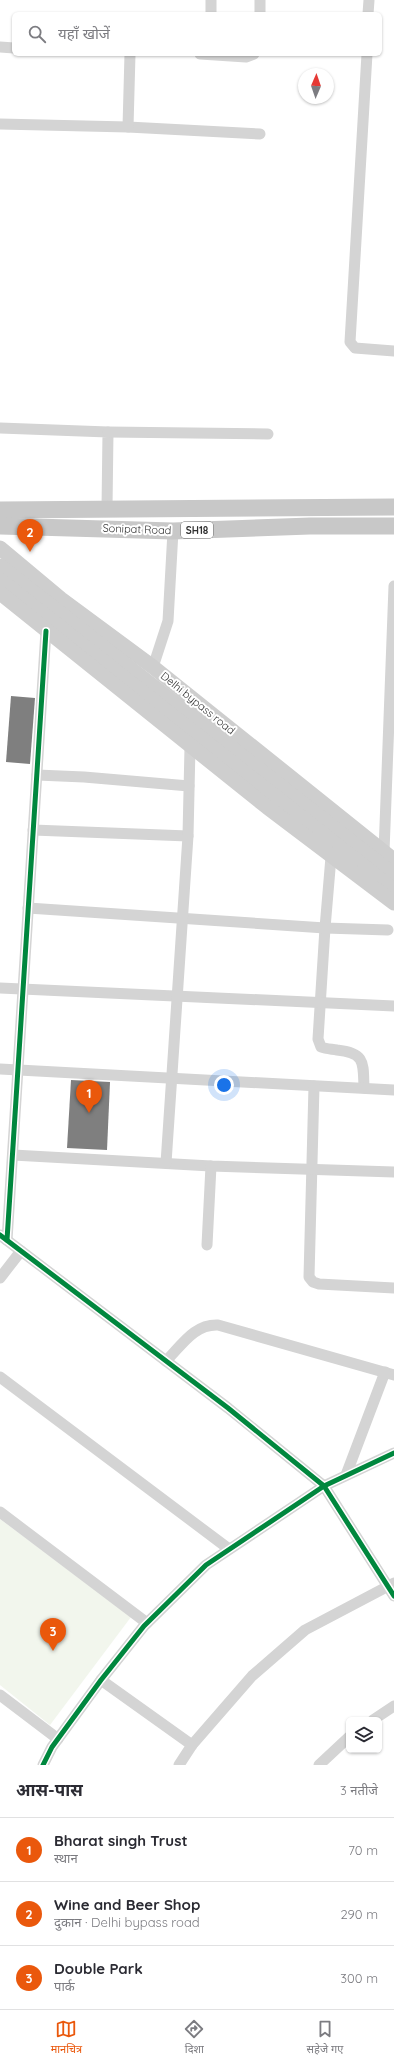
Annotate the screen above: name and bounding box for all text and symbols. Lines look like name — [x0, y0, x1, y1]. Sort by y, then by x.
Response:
search box — [12, 12, 382, 56]
icon: search — [26, 23, 48, 45]
text: यहाँ खोजें — [58, 24, 110, 43]
north arrow — [298, 68, 334, 104]
pin: 2 — [17, 519, 43, 552]
street label: Sonipat Road — [102, 521, 172, 537]
road number: SH18 — [181, 522, 213, 538]
street label: Delhi bypass road — [158, 669, 238, 737]
your location — [214, 1075, 234, 1095]
pin: 1 — [76, 1080, 102, 1113]
pin: 3 — [40, 1618, 66, 1651]
map controls — [346, 1717, 382, 1753]
button: layers — [346, 1717, 382, 1753]
text: आस-पास — [16, 1779, 83, 1800]
text: 3 नतीजे — [340, 1782, 378, 1798]
text: Bharat singh Trust — [54, 1831, 188, 1850]
text: 1 — [26, 1842, 32, 1858]
text: 70 m — [348, 1842, 378, 1858]
text: स्थान — [54, 1850, 78, 1866]
text: Wine and Beer Shop — [54, 1895, 200, 1914]
text: 2 — [25, 1906, 33, 1922]
text: 290 m — [340, 1906, 378, 1922]
text: दुकान · Delhi bypass road — [54, 1914, 200, 1930]
text: Double Park — [54, 1959, 143, 1978]
text: 3 — [26, 1970, 32, 1986]
text: 300 m — [340, 1970, 378, 1986]
text: पार्क — [54, 1978, 75, 1994]
tab: मानचित्र — [51, 2018, 82, 2057]
tab: दिशा — [183, 2018, 205, 2057]
tab: सहेजे गए — [307, 2018, 343, 2057]

